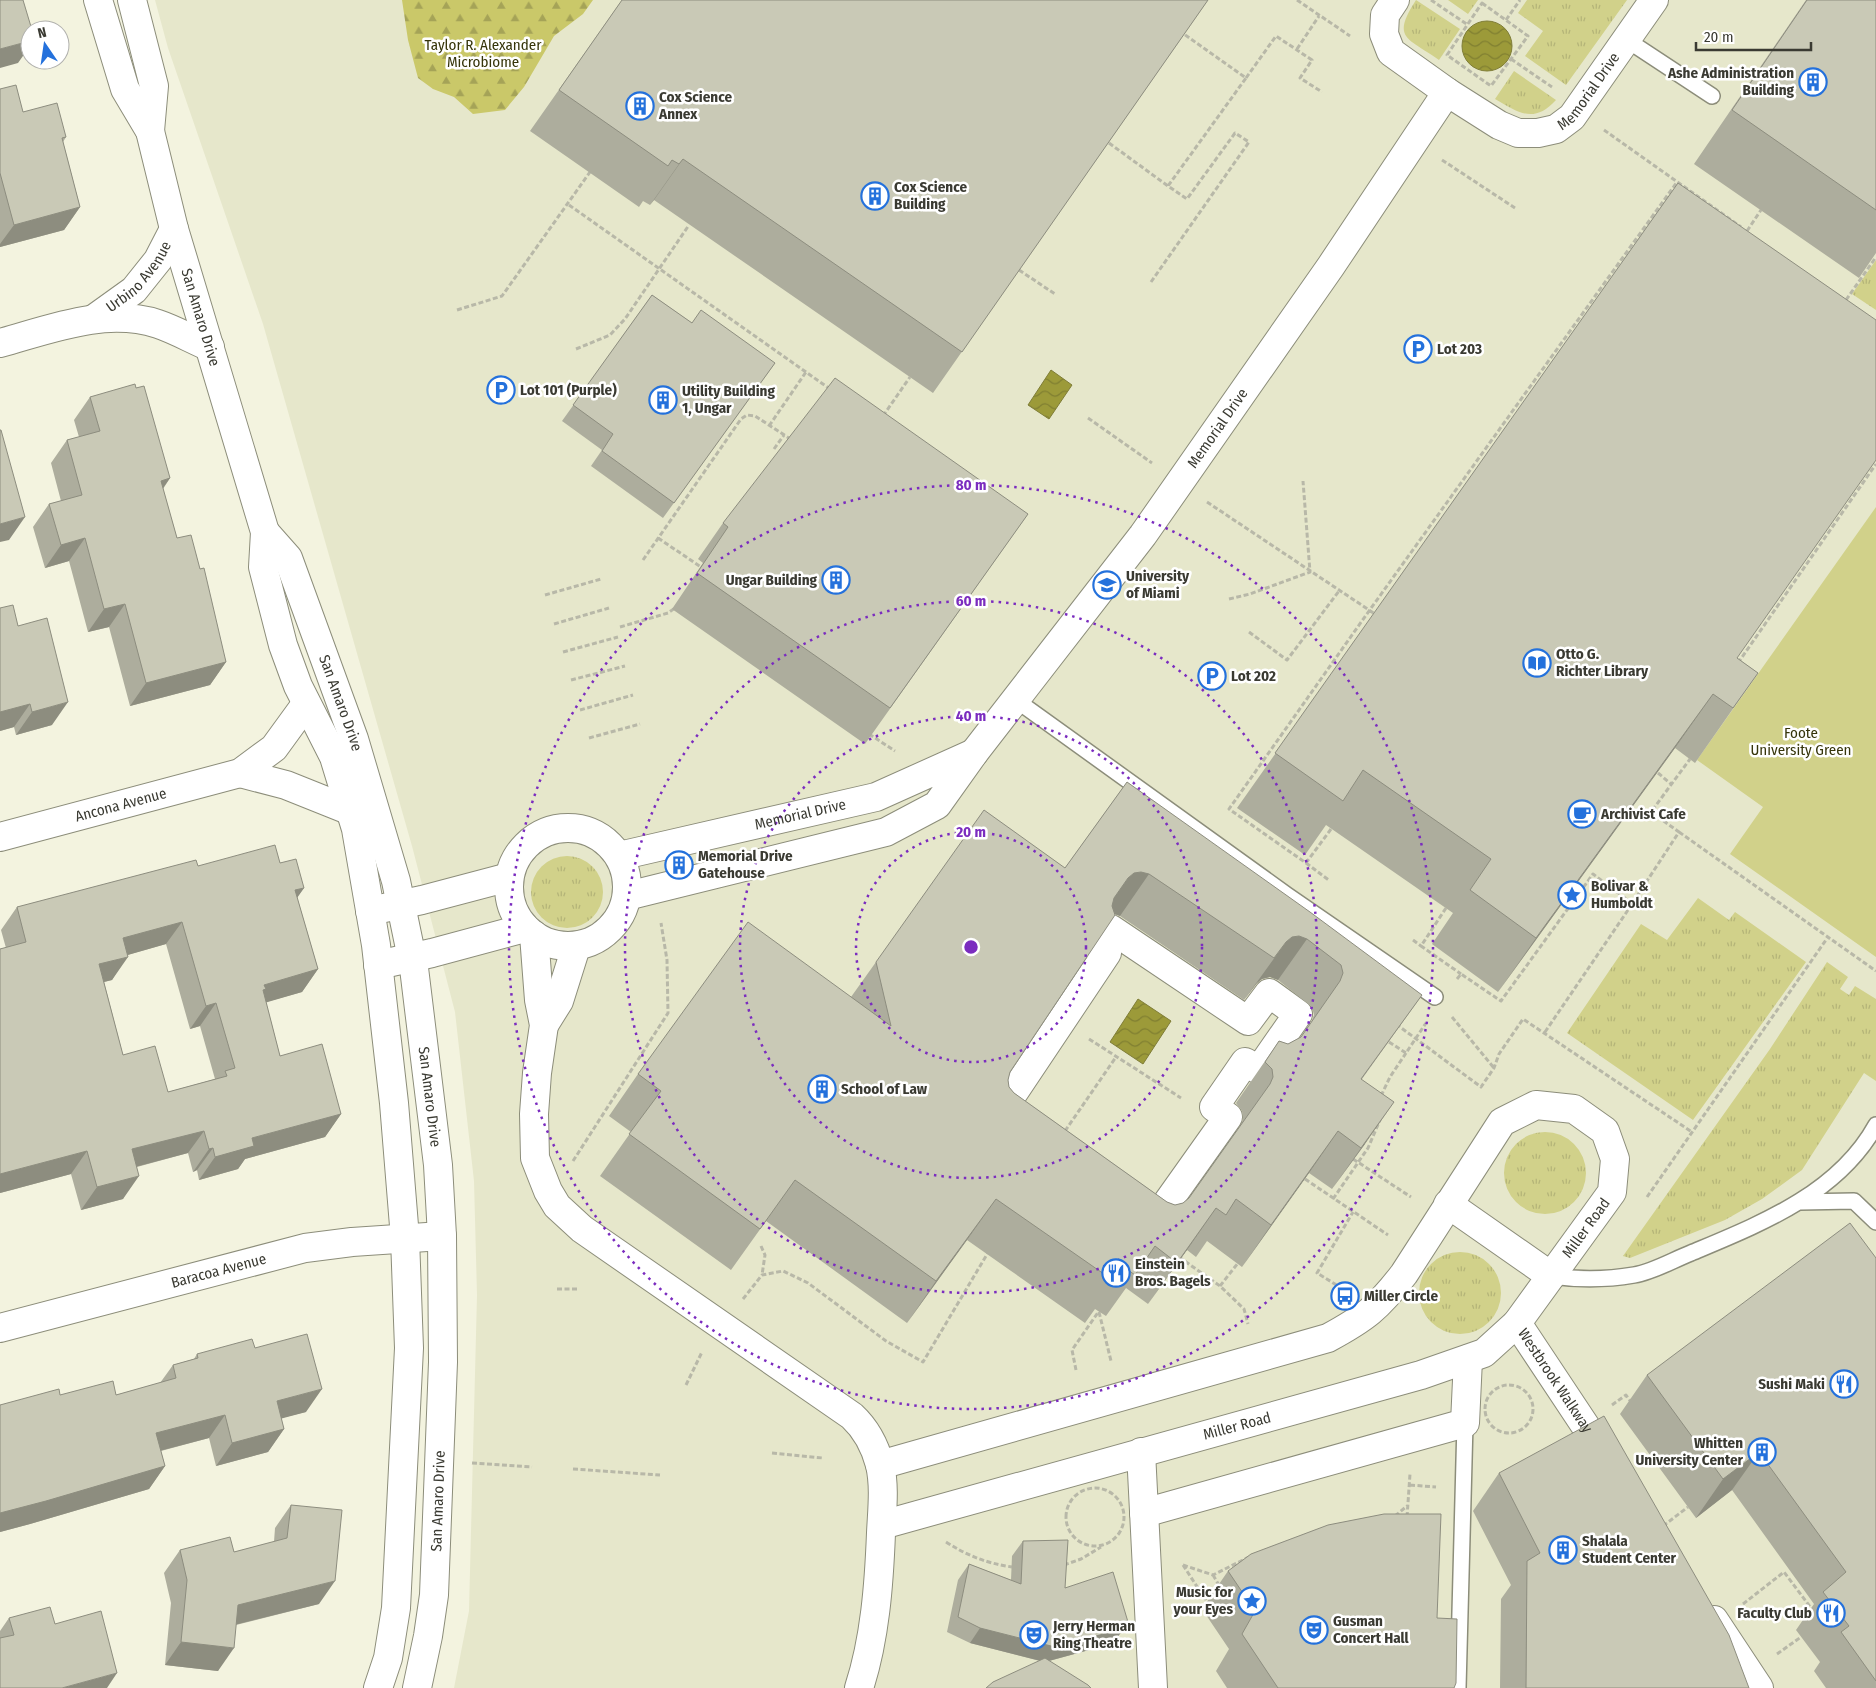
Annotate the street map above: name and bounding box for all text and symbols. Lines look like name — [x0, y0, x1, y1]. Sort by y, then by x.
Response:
north arrow — [20, 20, 70, 70]
scale bar — [1696, 20, 1811, 52]
text: N — [36, 24, 48, 42]
text: 20 m — [1704, 28, 1734, 46]
park label: Taylor R. Alexander Microbiome — [425, 36, 542, 71]
street label: Memorial Drive — [1554, 49, 1623, 134]
place label: Ashe Administration Building — [1667, 64, 1795, 99]
building icon: Ashe Administration Building — [1798, 67, 1828, 97]
place label: Cox Science Annex — [658, 88, 732, 123]
building icon: Cox Science Annex — [625, 91, 655, 121]
place label: Cox Science Building — [894, 178, 967, 213]
building icon: Cox Science Building — [860, 181, 890, 211]
street label: Urbino Avenue — [103, 238, 175, 316]
street label: San Amaro Drive — [177, 266, 224, 368]
parking icon: Lot 203 — [1403, 334, 1433, 364]
place label: Lot 203 — [1437, 340, 1482, 358]
parking icon: Lot 101 (Purple) — [486, 375, 516, 405]
place label: Lot 101 (Purple) — [520, 381, 617, 399]
place label: Utility Building 1, Ungar — [682, 382, 775, 417]
building icon: Utility Building 1, Ungar — [648, 385, 678, 415]
street label: Memorial Drive — [1184, 385, 1252, 472]
text: 80 m — [956, 476, 986, 494]
building icon: Ungar Building — [821, 565, 851, 595]
place label: University of Miami — [1126, 567, 1190, 602]
school or university icon: University of Miami — [1092, 570, 1122, 600]
place label: Ungar Building — [726, 571, 818, 589]
text: 60 m — [956, 592, 986, 610]
place label: Otto G. Richter Library — [1556, 645, 1649, 680]
library icon: Otto G. Richter Library — [1522, 648, 1552, 678]
street label: San Amaro Drive — [315, 652, 366, 753]
parking icon: Lot 202 — [1197, 661, 1227, 691]
place label: Lot 202 — [1231, 667, 1276, 685]
text: 40 m — [956, 707, 986, 725]
park label: Foote University Green — [1751, 724, 1851, 759]
street label: Ancona Avenue — [73, 784, 168, 826]
street label: Memorial Drive — [753, 795, 848, 834]
cafe icon: Archivist Cafe — [1567, 799, 1597, 829]
place label: Archivist Cafe — [1600, 805, 1686, 823]
text: 20 m — [955, 823, 986, 841]
place label: Memorial Drive Gatehouse — [698, 847, 793, 882]
building icon: Memorial Drive Gatehouse — [664, 850, 694, 880]
place label: Bolivar & Humboldt — [1591, 877, 1654, 912]
place icon: Bolivar & Humboldt — [1557, 880, 1587, 910]
centre of rings — [962, 938, 980, 956]
street label: San Amaro Drive — [415, 1045, 445, 1148]
building icon: School of Law — [807, 1074, 837, 1104]
place label: School of Law — [841, 1080, 928, 1098]
street label: Miller Road — [1558, 1195, 1614, 1261]
street label: Baracoa Avenue — [169, 1250, 268, 1292]
place label: Einstein Bros. Bagels — [1135, 1255, 1211, 1290]
restaurant icon: Einstein Bros. Bagels — [1101, 1258, 1131, 1288]
bus stop icon: Miller Circle — [1330, 1281, 1360, 1311]
place label: Miller Circle — [1364, 1287, 1438, 1305]
street label: Westbrook Walkway — [1514, 1325, 1596, 1436]
restaurant icon: Sushi Maki — [1829, 1369, 1859, 1399]
place label: Sushi Maki — [1758, 1375, 1825, 1393]
street label: Miller Road — [1201, 1408, 1273, 1444]
place label: Whitten University Center — [1635, 1434, 1744, 1469]
building icon: Whitten University Center — [1747, 1437, 1777, 1467]
street label: San Amaro Drive — [427, 1450, 449, 1552]
place label: Shalala Student Center — [1582, 1532, 1677, 1567]
building icon: Shalala Student Center — [1548, 1535, 1578, 1565]
place label: Music for your Eyes — [1173, 1583, 1233, 1618]
place icon: Music for your Eyes — [1237, 1586, 1267, 1616]
restaurant icon: Faculty Club — [1816, 1598, 1846, 1628]
place label: Faculty Club — [1737, 1604, 1812, 1622]
place label: Gusman Concert Hall — [1333, 1612, 1410, 1647]
theatre icon: Gusman Concert Hall — [1299, 1615, 1329, 1645]
place label: Jerry Herman Ring Theatre — [1052, 1617, 1135, 1652]
theatre icon: Jerry Herman Ring Theatre — [1019, 1620, 1049, 1650]

